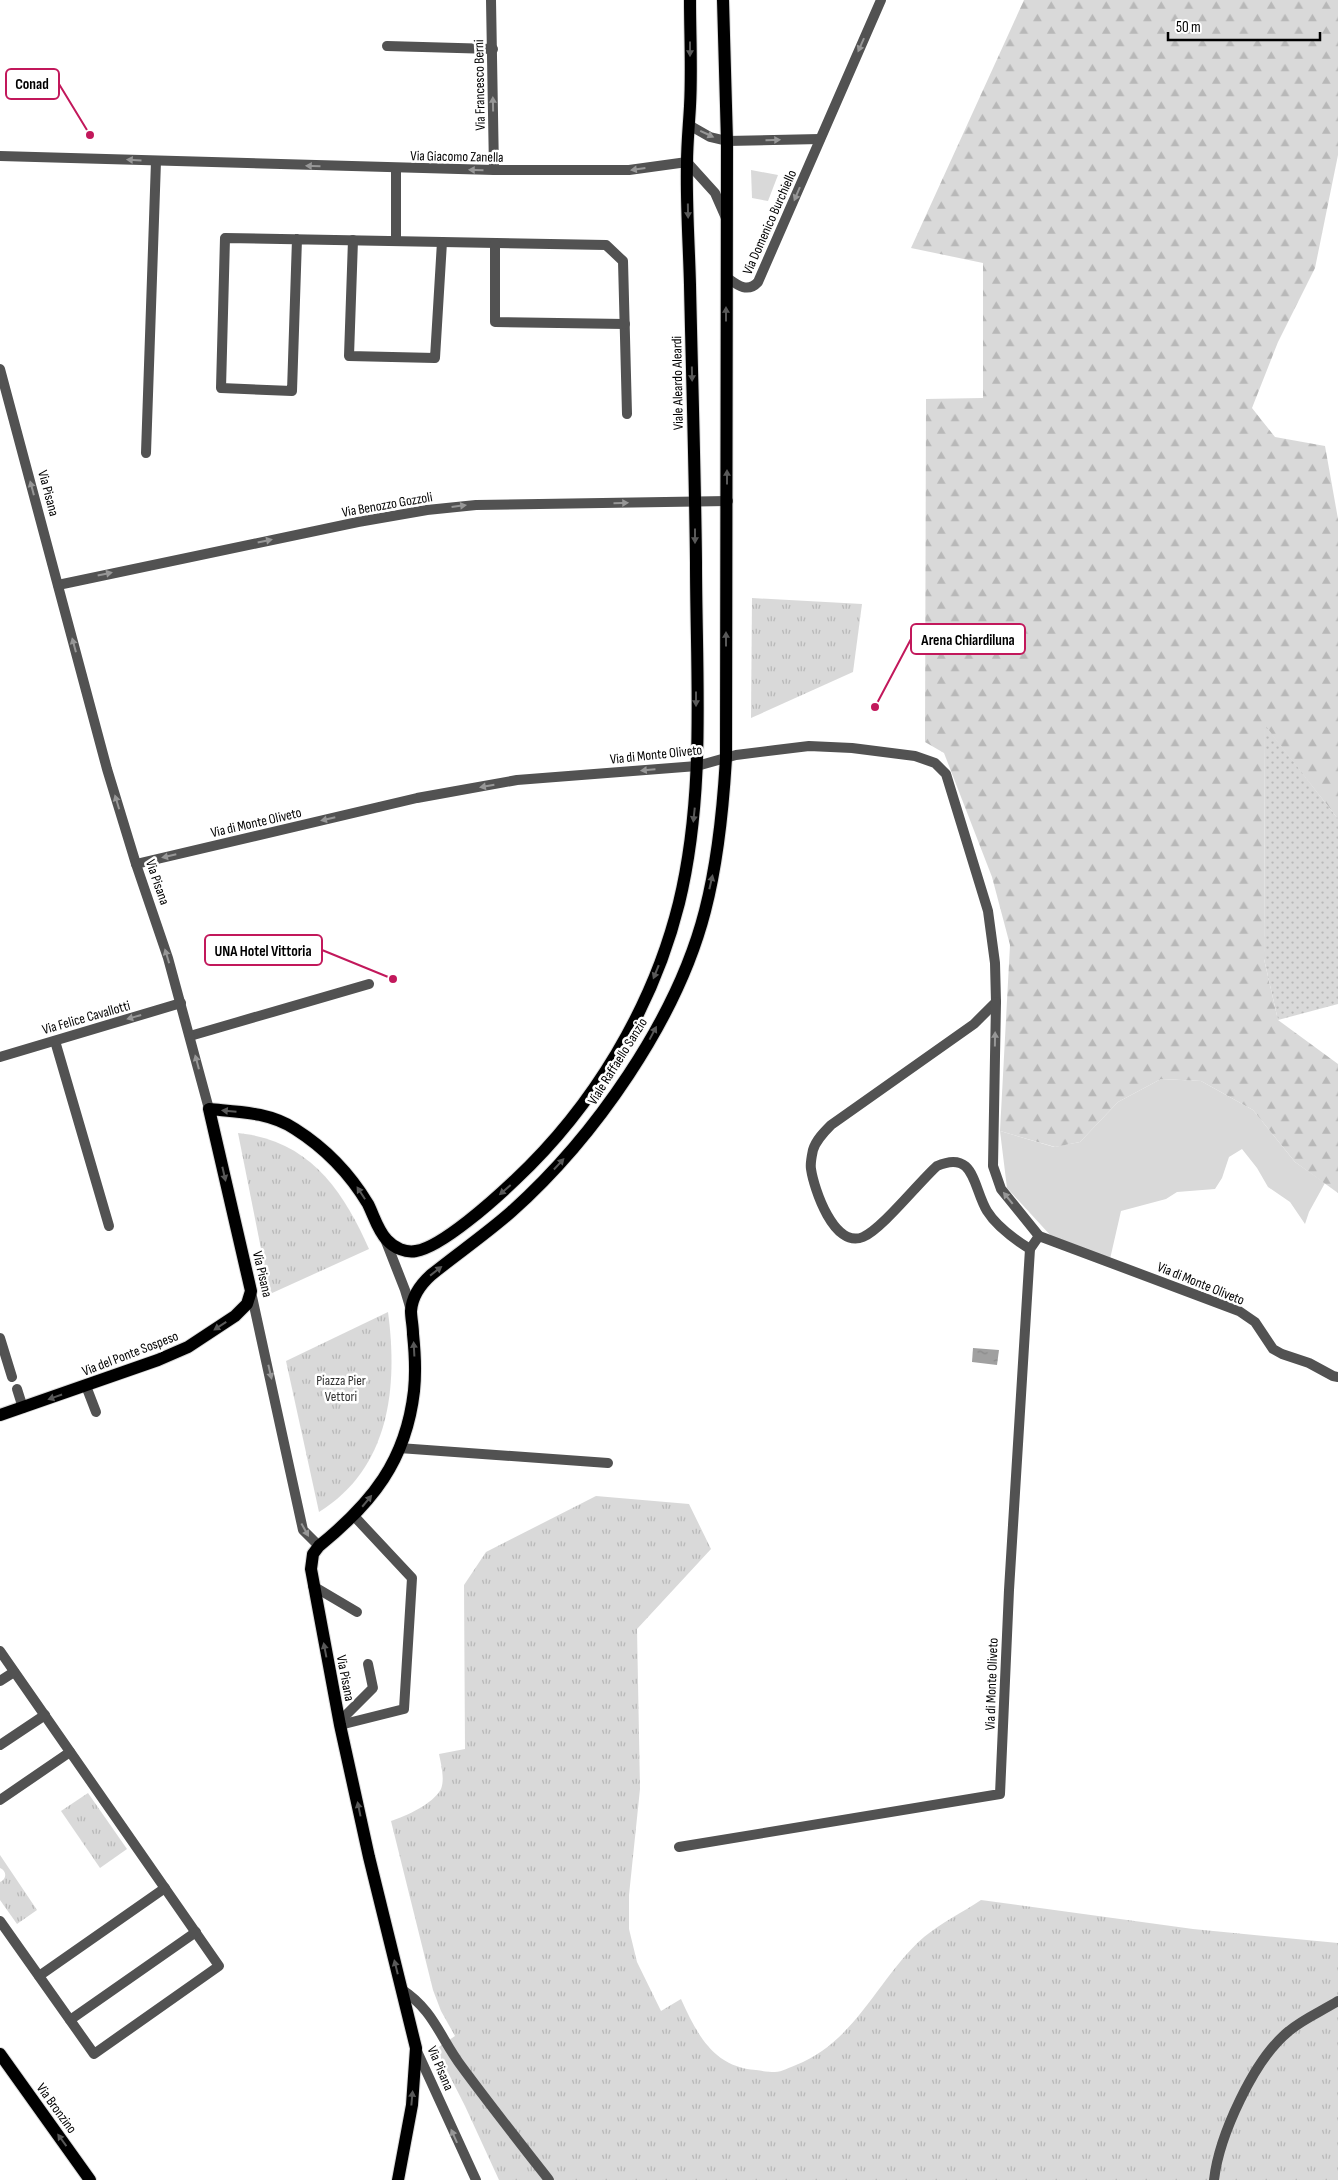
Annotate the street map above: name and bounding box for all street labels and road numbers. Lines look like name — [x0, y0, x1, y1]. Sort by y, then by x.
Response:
street label: Via Francesco Berni — [470, 39, 489, 131]
street label: Via Giacomo Zanella — [410, 147, 504, 166]
street label: Via Domenico Burchiello — [739, 167, 800, 277]
street label: Viale Aleardo Aleardi — [668, 336, 687, 430]
street label: Via Pisana — [34, 468, 63, 518]
street label: Via Benozzo Gozzoli — [340, 488, 434, 521]
street label: Via di Monte Oliveto — [609, 741, 703, 768]
street label: Via di Monte Oliveto — [209, 804, 303, 841]
street label: Via Pisana — [142, 857, 173, 907]
street label: Via Felice Cavallotti — [40, 997, 132, 1038]
street label: Viale Raffaello Sanzio — [584, 1014, 651, 1108]
street label: Via Pisana — [249, 1249, 276, 1299]
street label: Via di Monte Oliveto — [1155, 1258, 1247, 1309]
street label: Via del Ponte Sospeso — [80, 1327, 181, 1380]
street label: Via di Monte Oliveto — [981, 1637, 1002, 1731]
street label: Via Pisana — [333, 1654, 358, 1703]
street label: Via Pisana — [424, 2043, 458, 2093]
street label: Via Bronzino — [33, 2080, 81, 2137]

